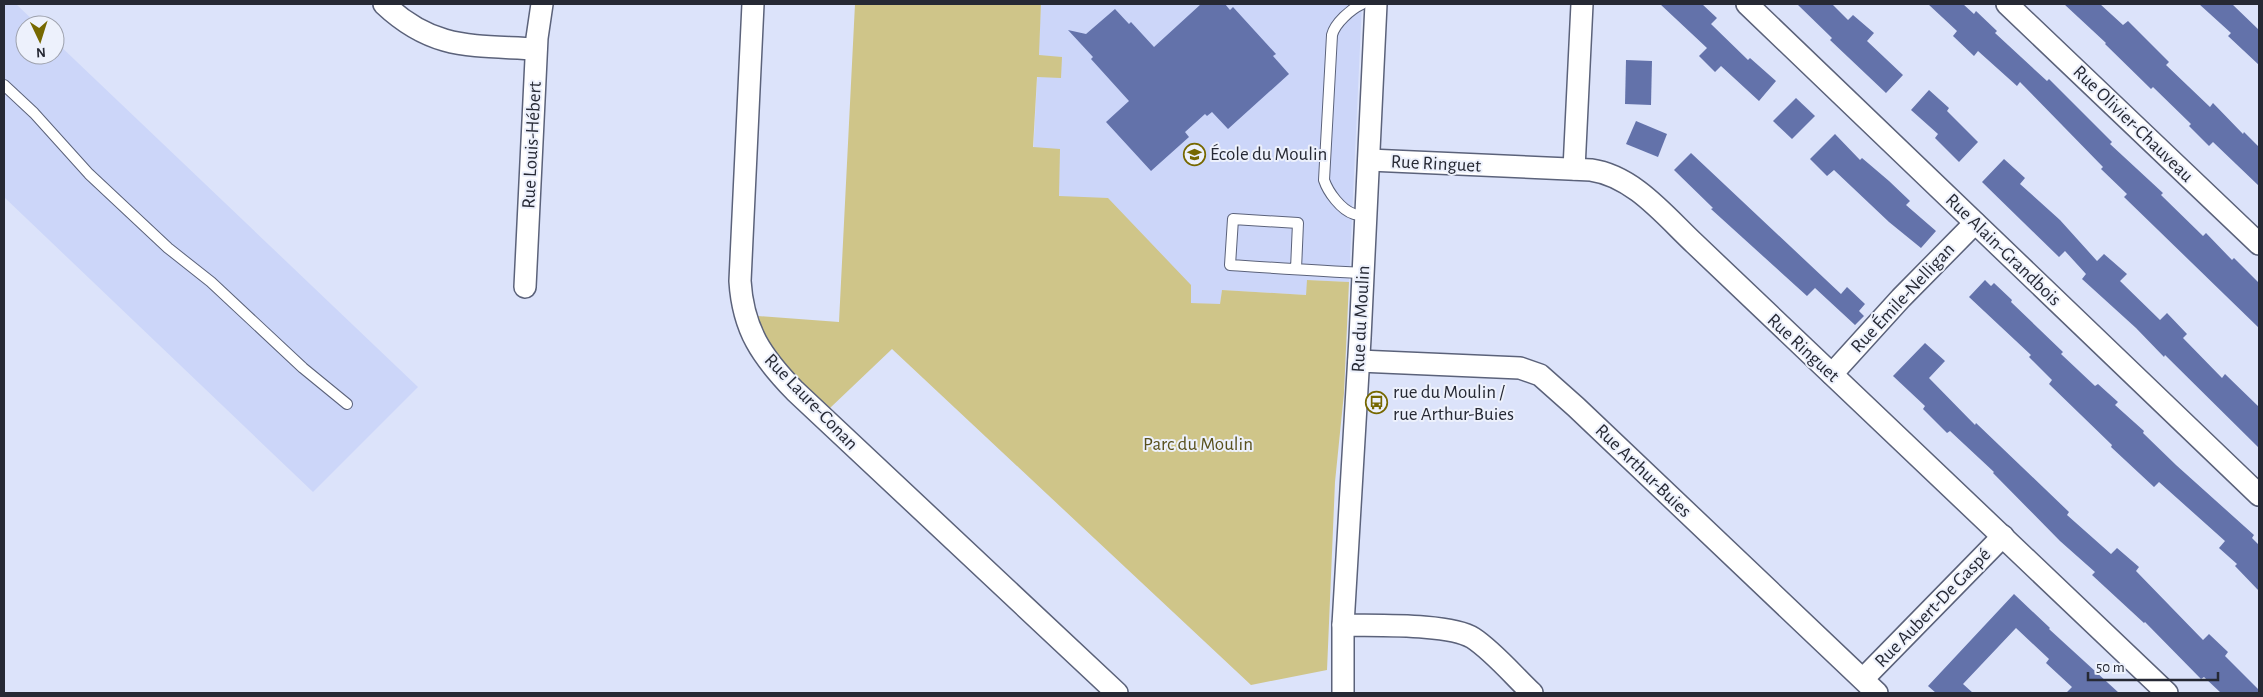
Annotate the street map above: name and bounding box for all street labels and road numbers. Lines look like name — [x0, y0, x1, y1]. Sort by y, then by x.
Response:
street label: Rue Olivier-Chauveau — [2069, 62, 2197, 186]
street label: Rue Louis-Hébert — [519, 81, 545, 209]
street label: Rue Ringuet — [1390, 152, 1482, 176]
street label: Rue Alain-Grandbois — [1942, 190, 2064, 310]
street label: Rue Émile-Nelligan — [1846, 238, 1958, 356]
street label: Rue du Moulin — [1349, 265, 1373, 373]
street label: Rue Ringuet — [1763, 310, 1843, 386]
street label: Rue Laure-Conan — [761, 350, 861, 454]
street label: Rue Arthur-Buies — [1591, 421, 1695, 521]
street label: Rue Aubert-De Gaspé — [1872, 545, 1994, 671]

